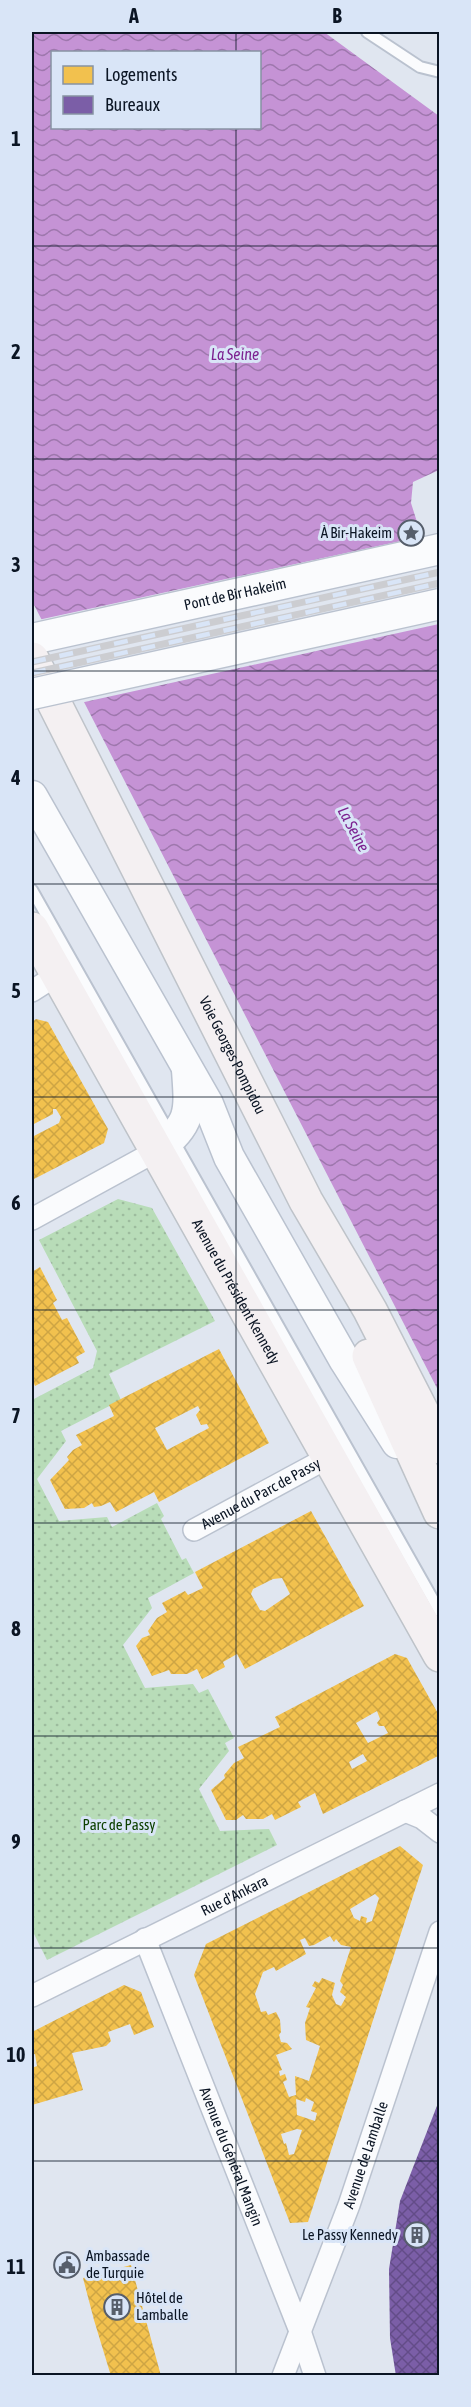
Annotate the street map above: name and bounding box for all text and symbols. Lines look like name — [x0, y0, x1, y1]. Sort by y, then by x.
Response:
text: A — [128, 4, 139, 27]
text: B — [332, 4, 342, 27]
legend — [51, 51, 261, 129]
text: Logements — [105, 64, 177, 85]
text: Bureaux — [105, 94, 160, 115]
text: 1 — [11, 127, 21, 150]
text: 2 — [11, 340, 21, 363]
water label: La Seine — [211, 345, 259, 363]
place icon: À Bir-Hakeim — [396, 518, 426, 548]
place label: À Bir-Hakeim — [321, 524, 392, 541]
text: 3 — [11, 553, 21, 576]
street label: Pont de Bir Hakeim — [182, 574, 288, 613]
text: 4 — [10, 766, 21, 789]
water label: La Seine — [335, 803, 373, 855]
text: 5 — [11, 979, 21, 1002]
street label: Voie Georges Pompidou — [196, 993, 270, 1117]
text: 6 — [11, 1191, 21, 1214]
street label: Avenue du Président Kennedy — [189, 1216, 284, 1367]
text: 7 — [11, 1404, 21, 1427]
street label: Avenue du Parc de Passy — [198, 1454, 323, 1533]
text: 8 — [11, 1617, 21, 1640]
park label: Parc de Passy — [83, 1816, 155, 1833]
text: 9 — [11, 1830, 21, 1853]
street label: Rue d'Ankara — [198, 1872, 271, 1919]
text: 10 — [7, 2043, 25, 2066]
street label: Avenue du Général Mangin — [196, 2085, 267, 2228]
street label: Avenue de Lamballe — [339, 2099, 391, 2211]
building icon: Le Passy Kennedy — [402, 2220, 432, 2250]
place label: Le Passy Kennedy — [302, 2226, 398, 2243]
place label: Ambassade de Turquie — [86, 2247, 150, 2281]
public building icon: Ambassade de Turquie — [52, 2250, 82, 2280]
text: 11 — [7, 2255, 25, 2278]
place label: Hôtel de Lamballe — [136, 2289, 188, 2323]
building icon: Hôtel de Lamballe — [102, 2292, 132, 2322]

